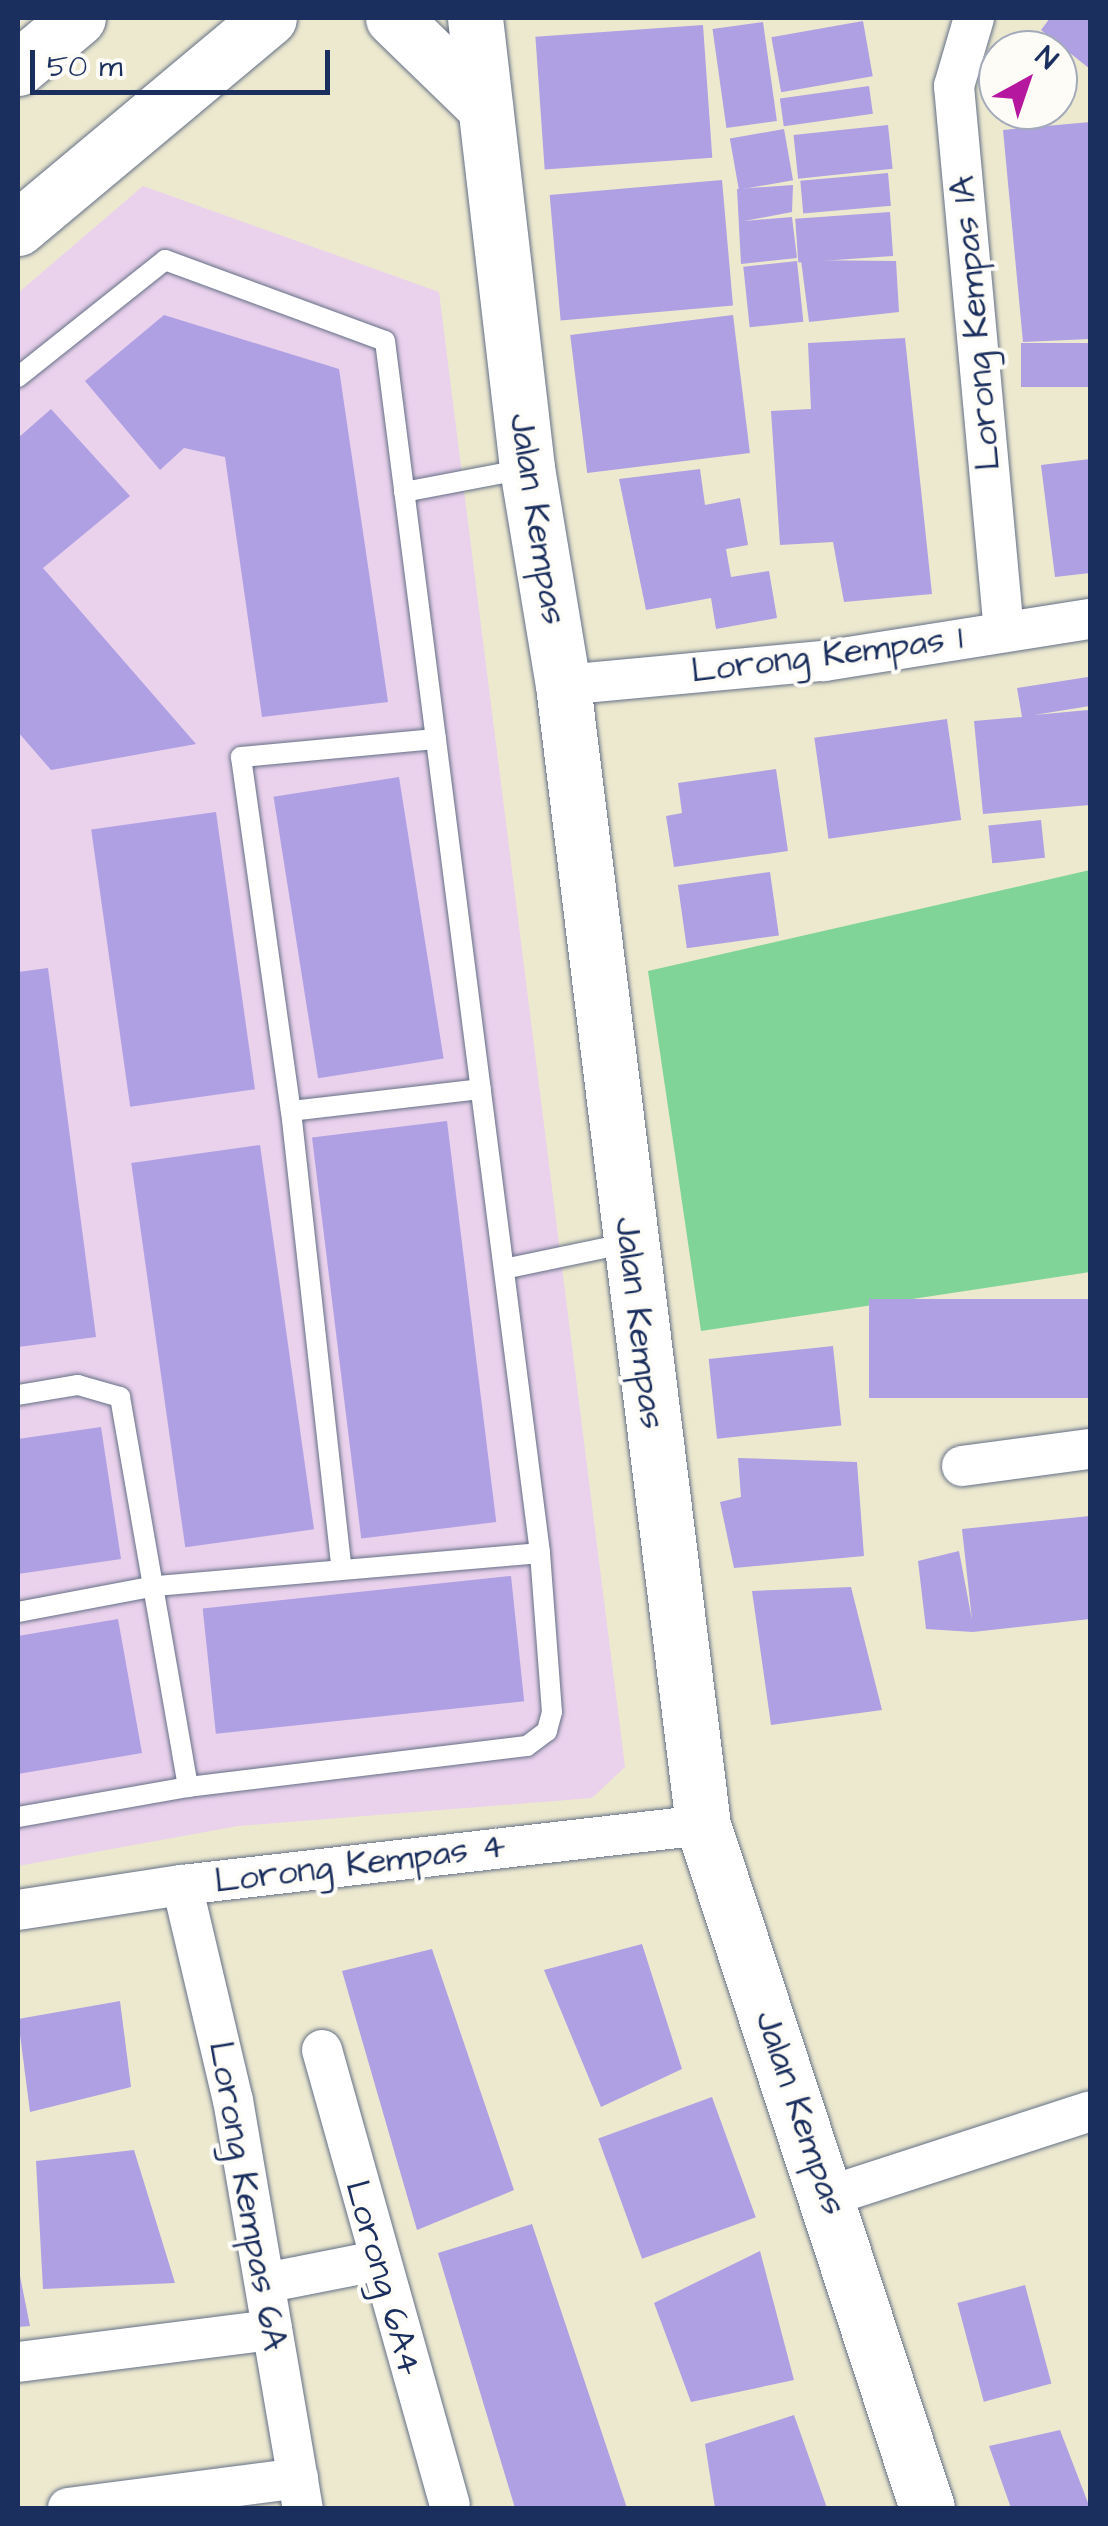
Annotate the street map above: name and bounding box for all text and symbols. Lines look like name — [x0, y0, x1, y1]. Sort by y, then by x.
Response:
scale bar — [35, 30, 335, 92]
north arrow — [978, 30, 1078, 130]
text: N — [1027, 38, 1066, 79]
text: 50 m — [47, 46, 123, 88]
street label: Lorong Kempas 1A — [942, 174, 1010, 472]
street label: Jalan Kempas — [500, 410, 574, 628]
street label: Lorong Kempas 1 — [689, 618, 965, 692]
street label: Jalan Kempas — [605, 1215, 673, 1431]
street label: Lorong Kempas 4 — [212, 1825, 508, 1903]
street label: Jalan Kempas — [745, 2005, 855, 2221]
street label: Lorong Kempas 6A — [199, 2038, 295, 2354]
street label: Lorong 6A4 — [335, 2176, 431, 2380]

